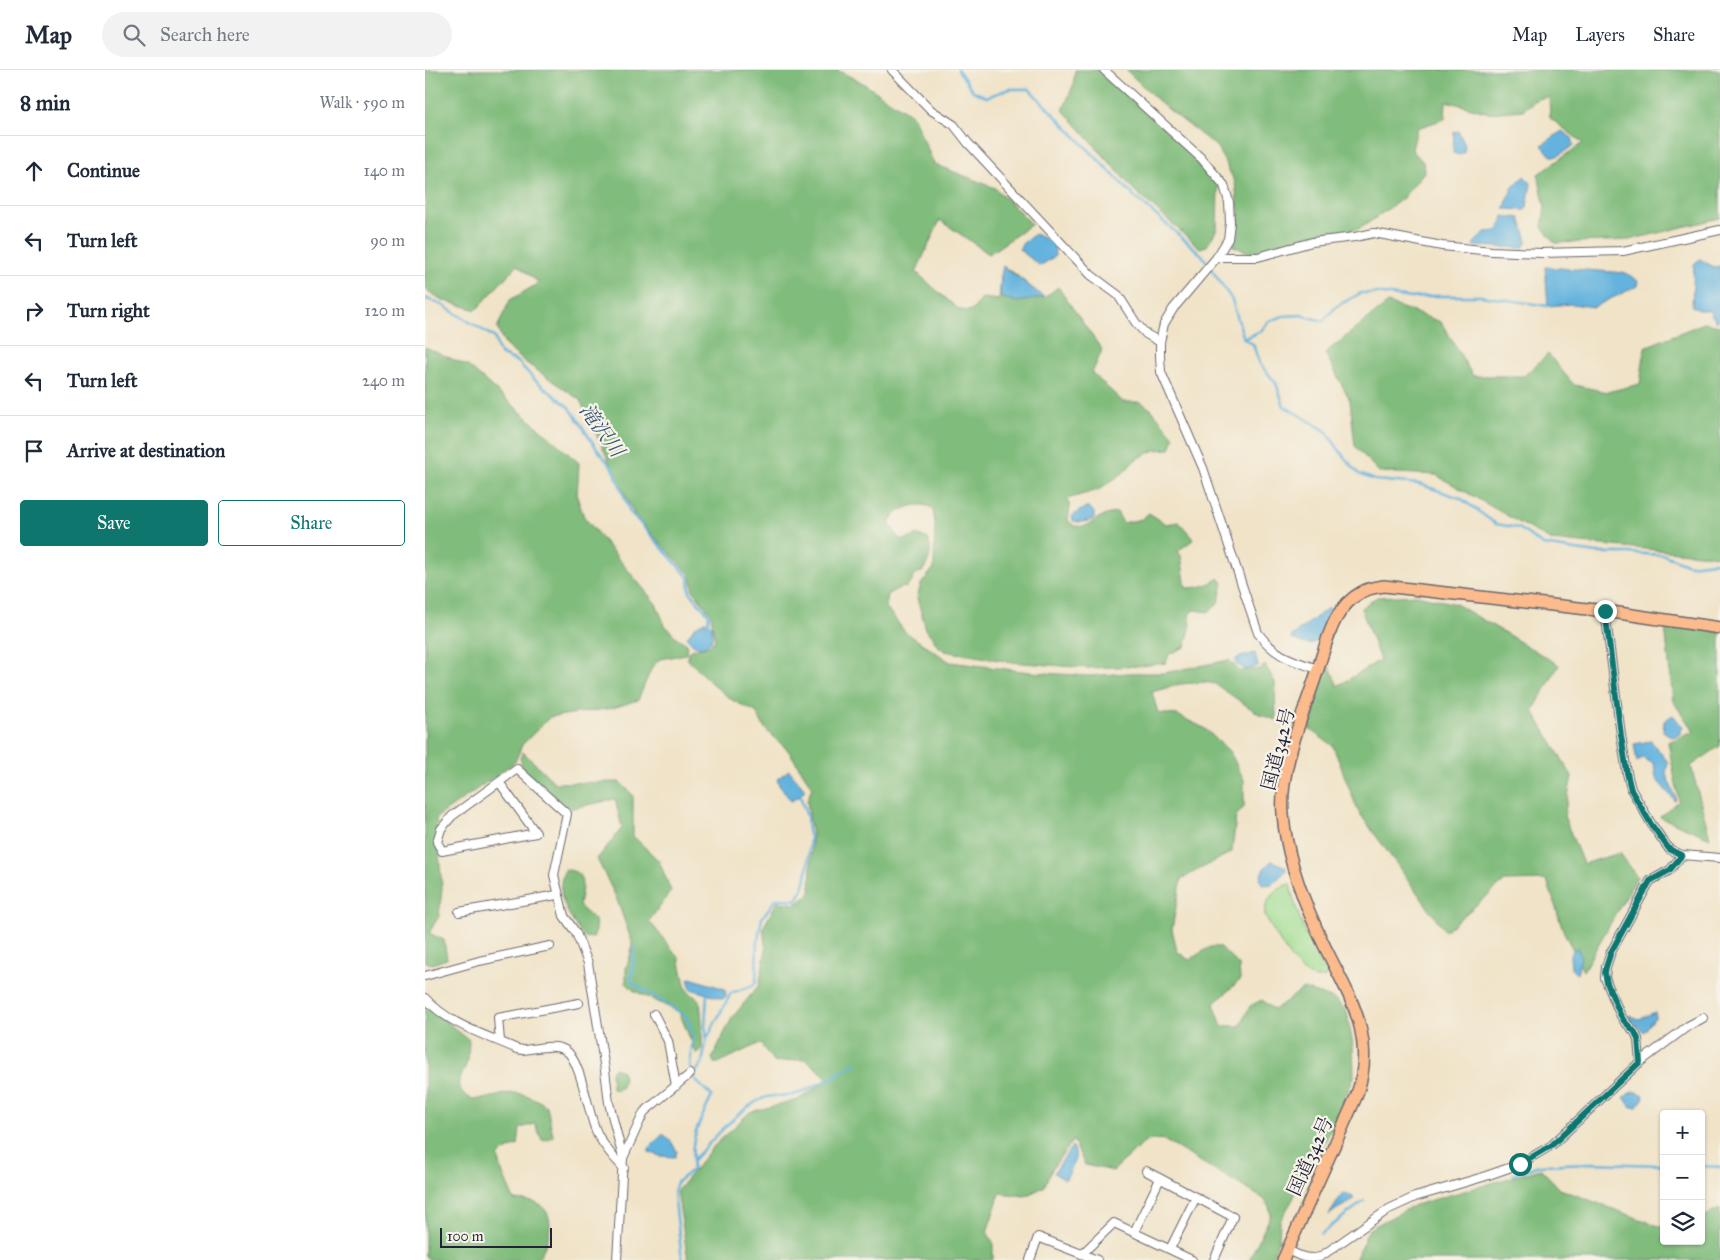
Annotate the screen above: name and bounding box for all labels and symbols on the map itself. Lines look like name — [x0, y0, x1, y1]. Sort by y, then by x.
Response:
water label: 滝沢川 — [575, 399, 631, 463]
route end — [1594, 600, 1617, 623]
street label: 国道342号 — [1257, 705, 1299, 793]
street label: 国道342号 — [1282, 1113, 1338, 1199]
route start — [1509, 1153, 1532, 1176]
scale bar — [440, 1225, 553, 1248]

